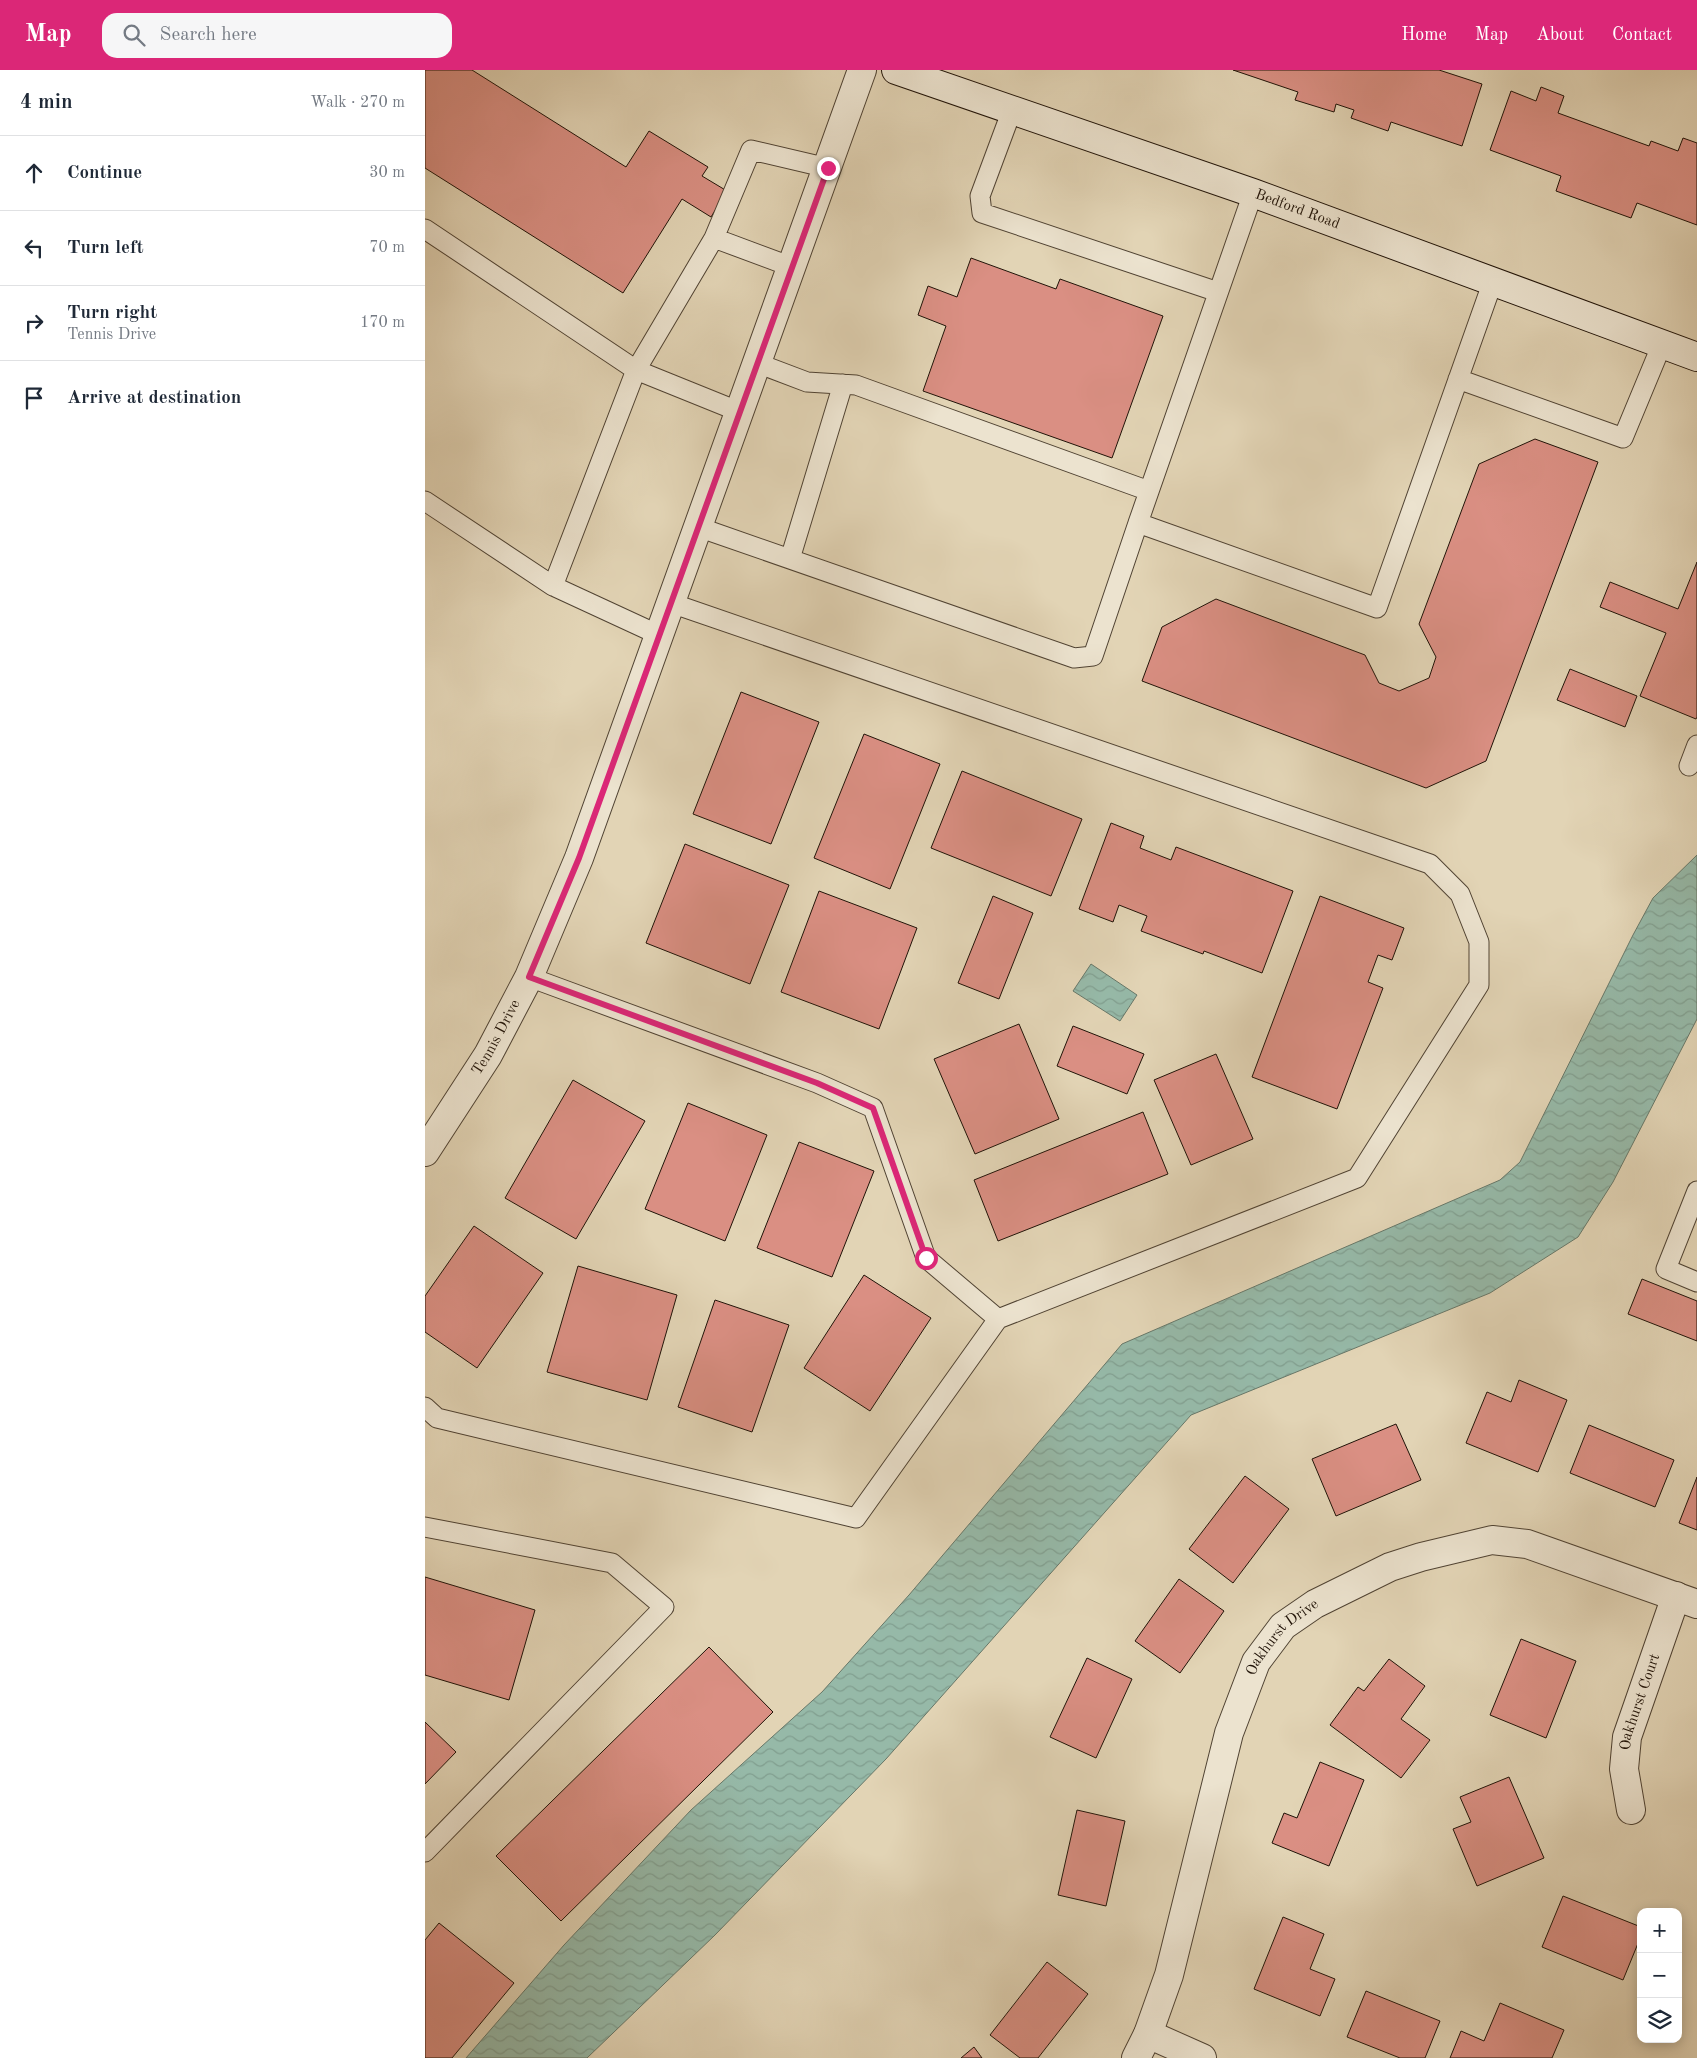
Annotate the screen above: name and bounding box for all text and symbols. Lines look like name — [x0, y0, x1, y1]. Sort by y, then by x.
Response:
search box — [102, 13, 452, 58]
icon: search — [120, 21, 148, 49]
text: Map — [25, 23, 72, 47]
text: Search here — [160, 26, 257, 45]
text: Home — [1401, 26, 1447, 44]
text: Map — [1475, 26, 1508, 44]
text: About — [1536, 26, 1584, 44]
text: Contact — [1612, 26, 1672, 44]
text: 4 min — [20, 92, 73, 113]
text: Walk · 270 m — [310, 95, 405, 111]
route end — [817, 157, 840, 180]
icon: ahead — [20, 159, 48, 187]
text: Continue — [67, 164, 142, 183]
text: 30 m — [369, 165, 405, 181]
street label: Bedford Road — [1253, 187, 1342, 232]
icon: left — [20, 234, 48, 262]
text: Turn left — [67, 239, 144, 258]
text: 70 m — [369, 240, 405, 256]
text: Turn right — [67, 304, 157, 323]
icon: right — [20, 309, 48, 337]
text: 170 m — [360, 315, 405, 331]
text: Tennis Drive — [67, 327, 156, 343]
icon: arrive — [20, 384, 48, 412]
text: Arrive at destination — [67, 389, 241, 408]
street label: Tennis Drive — [469, 997, 523, 1078]
route start — [915, 1247, 938, 1270]
street label: Oakhurst Drive — [1244, 1596, 1321, 1678]
street label: Oakhurst Court — [1618, 1652, 1663, 1751]
map controls — [1637, 1908, 1682, 2043]
button: + — [1637, 1908, 1682, 1953]
button: − — [1637, 1953, 1682, 1998]
button: layers — [1637, 1998, 1682, 2043]

